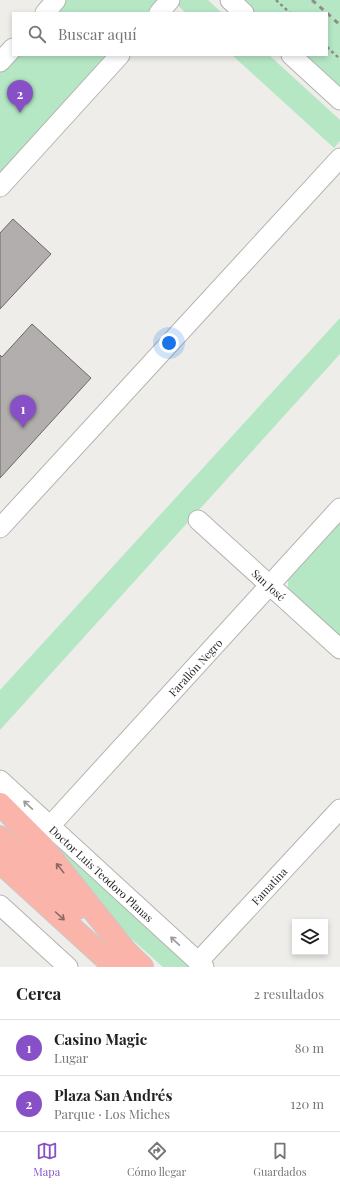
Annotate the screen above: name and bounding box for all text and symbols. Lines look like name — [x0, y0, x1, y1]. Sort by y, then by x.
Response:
search box — [12, 12, 328, 56]
icon: search — [26, 23, 48, 45]
text: Buscar aquí — [58, 24, 137, 44]
pin: 2 — [7, 80, 33, 113]
your location — [159, 333, 179, 353]
pin: 1 — [10, 395, 36, 428]
street label: San José — [249, 565, 289, 604]
street label: Farallón Negro — [165, 635, 225, 699]
one-way arrow — [22, 801, 33, 810]
street label: Doctor Luis Teodoro Planas — [47, 822, 157, 925]
one-way arrow — [56, 863, 64, 874]
street label: Famatina — [248, 863, 290, 908]
one-way arrow — [55, 912, 65, 921]
map controls — [292, 919, 328, 955]
button: layers — [292, 919, 328, 955]
one-way arrow — [170, 936, 180, 945]
text: Cerca — [16, 982, 61, 1004]
text: 2 resultados — [254, 985, 324, 1002]
text: Casino Magic — [54, 1029, 147, 1049]
text: 1 — [27, 1039, 31, 1056]
text: 80 m — [295, 1039, 324, 1056]
text: Lugar — [54, 1049, 88, 1066]
text: Plaza San Andrés — [54, 1085, 172, 1105]
text: 2 — [26, 1095, 32, 1112]
text: 120 m — [290, 1095, 324, 1112]
text: Parque · Los Miches — [54, 1105, 170, 1122]
tab: Mapa — [33, 1140, 60, 1179]
tab: Cómo llegar — [127, 1140, 187, 1179]
tab: Guardados — [253, 1140, 307, 1179]

